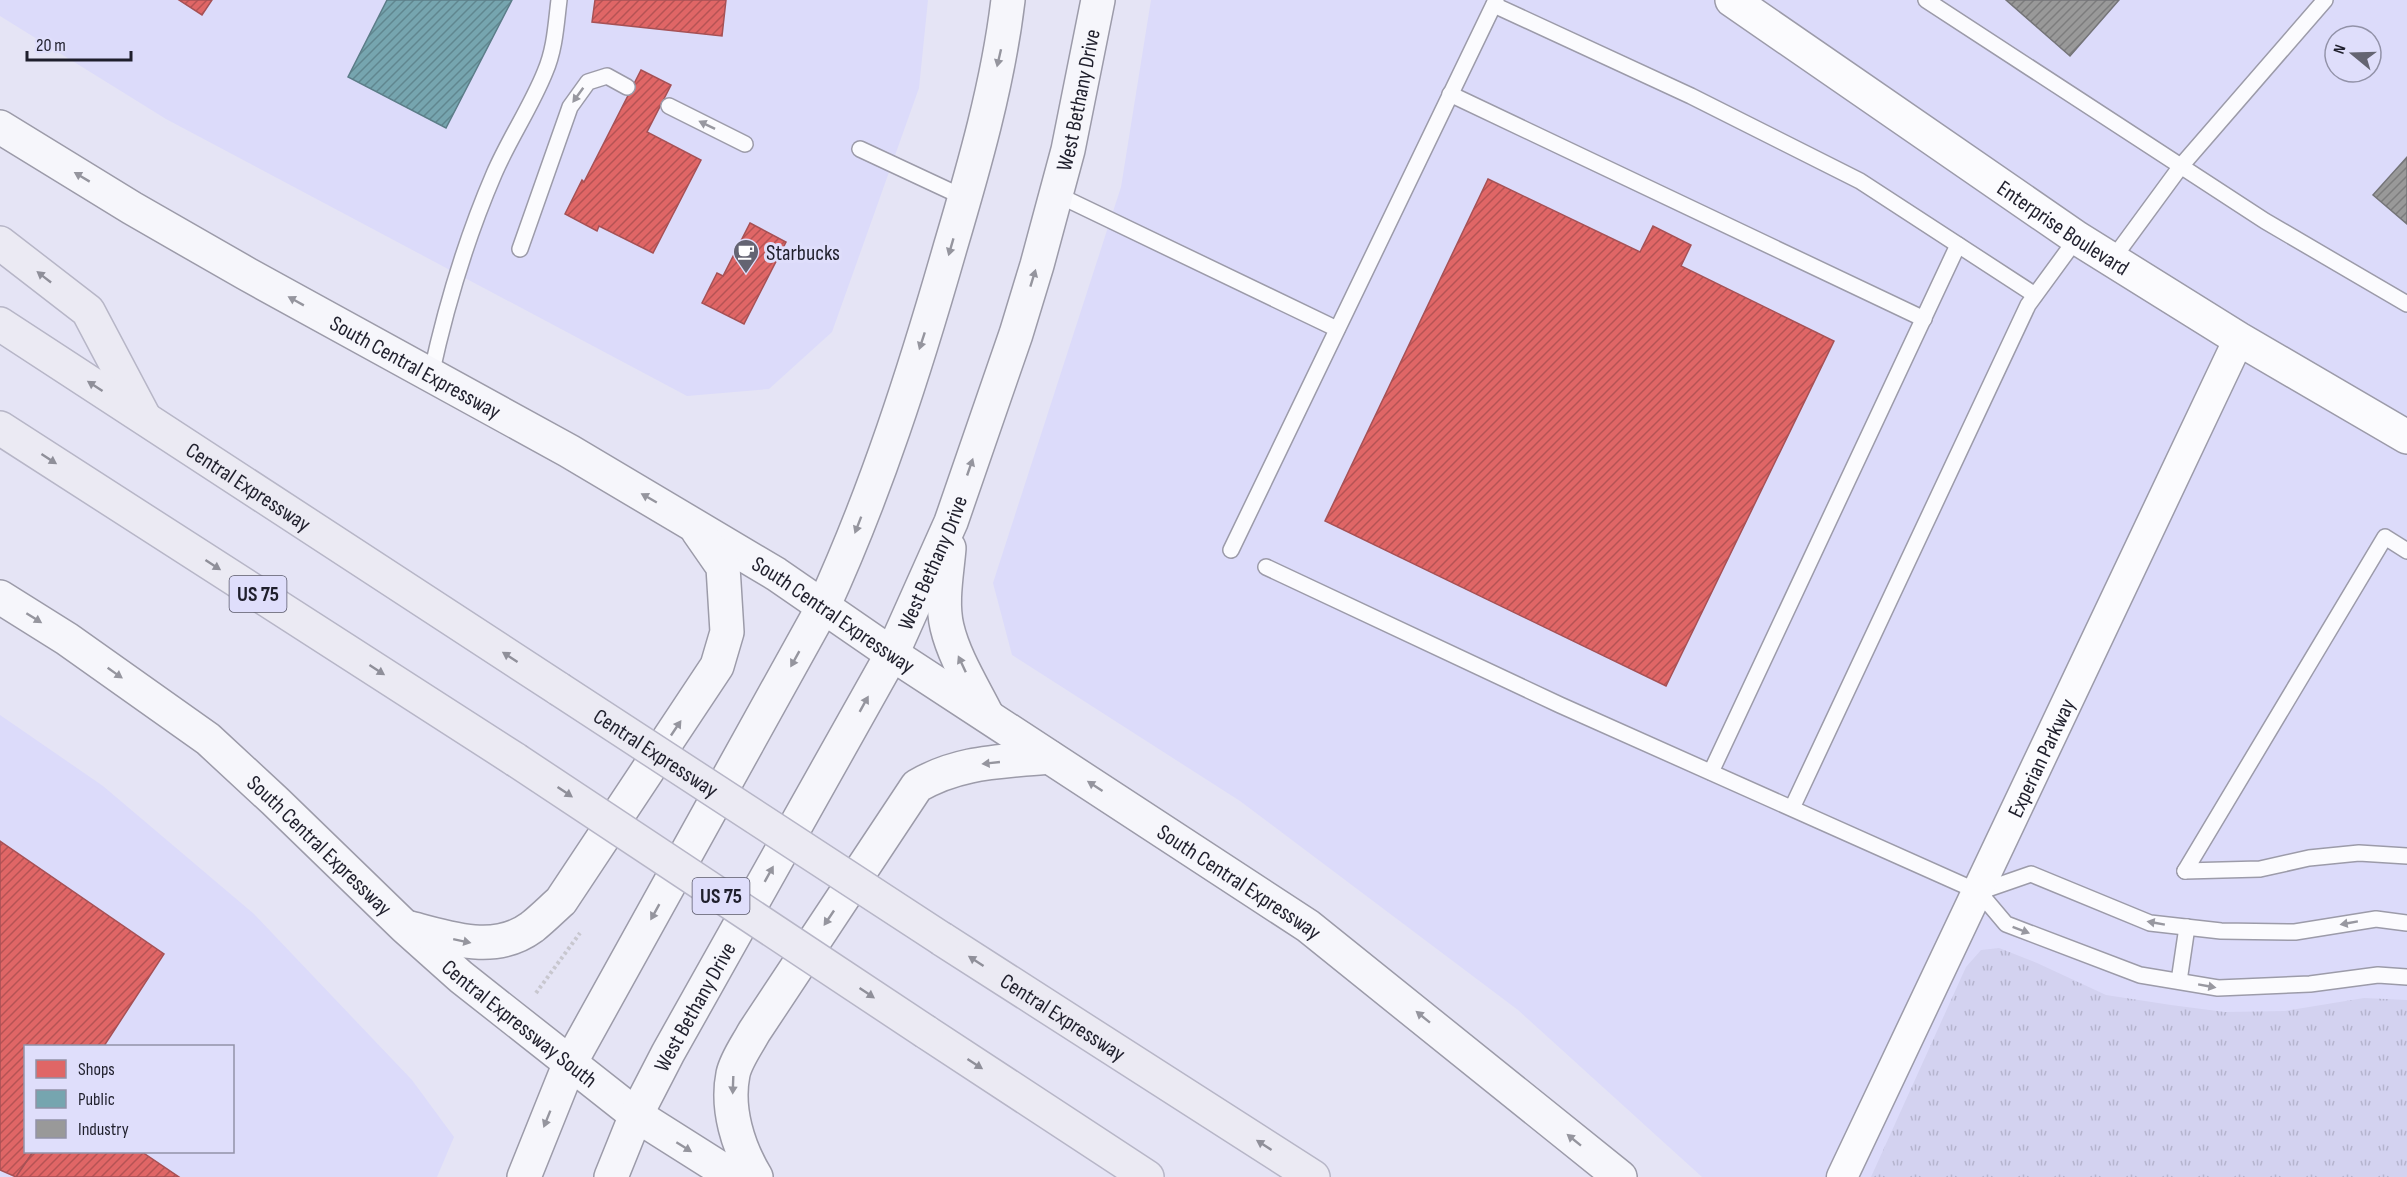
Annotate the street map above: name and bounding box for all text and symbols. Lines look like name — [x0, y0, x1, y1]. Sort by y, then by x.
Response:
scale bar — [27, 24, 130, 62]
north arrow — [2323, 24, 2383, 84]
street label: West Bethany Drive — [1051, 27, 1107, 174]
text: 20 m — [36, 35, 66, 56]
text: N — [2330, 42, 2351, 57]
one-way arrow — [993, 48, 1003, 67]
one-way arrow — [573, 88, 585, 103]
one-way arrow — [698, 121, 716, 131]
one-way arrow — [74, 172, 90, 183]
street label: Enterprise Boulevard — [1991, 175, 2134, 282]
cafe icon: Starbucks — [731, 237, 761, 275]
one-way arrow — [946, 238, 955, 256]
place label: Starbucks — [766, 240, 840, 267]
one-way arrow — [1029, 269, 1038, 287]
one-way arrow — [36, 270, 52, 283]
one-way arrow — [287, 296, 304, 306]
street label: South Central Expressway — [325, 310, 506, 426]
one-way arrow — [917, 332, 926, 350]
one-way arrow — [87, 381, 103, 392]
street label: Central Expressway — [180, 437, 316, 538]
one-way arrow — [41, 454, 57, 465]
one-way arrow — [966, 458, 976, 476]
street label: West Bethany Drive — [892, 492, 974, 635]
one-way arrow — [641, 493, 658, 503]
one-way arrow — [853, 517, 863, 535]
street label: South Central Expressway — [747, 551, 920, 680]
one-way arrow — [205, 559, 221, 570]
road number: US 75 — [230, 576, 286, 612]
one-way arrow — [25, 613, 42, 624]
one-way arrow — [790, 650, 800, 667]
one-way arrow — [502, 652, 518, 663]
one-way arrow — [958, 656, 967, 673]
one-way arrow — [369, 665, 385, 676]
one-way arrow — [107, 667, 124, 678]
street label: Experian Parkway — [2002, 694, 2082, 822]
one-way arrow — [859, 695, 869, 712]
street label: Central Expressway — [588, 703, 723, 804]
one-way arrow — [670, 720, 682, 736]
one-way arrow — [981, 758, 1000, 768]
street label: South Central Expressway — [241, 770, 397, 922]
one-way arrow — [1086, 781, 1103, 792]
one-way arrow — [556, 786, 572, 798]
street label: South Central Expressway — [1152, 819, 1327, 947]
one-way arrow — [764, 865, 774, 882]
road number: US 75 — [692, 878, 750, 914]
one-way arrow — [650, 903, 660, 920]
one-way arrow — [824, 910, 835, 926]
one-way arrow — [2146, 918, 2165, 927]
one-way arrow — [2340, 919, 2359, 928]
one-way arrow — [2012, 926, 2030, 935]
one-way arrow — [452, 937, 471, 946]
street label: West Bethany Drive — [649, 938, 742, 1076]
street label: Central Expressway South — [436, 954, 602, 1094]
one-way arrow — [968, 956, 984, 967]
street label: Central Expressway — [995, 968, 1130, 1068]
one-way arrow — [2197, 982, 2216, 991]
one-way arrow — [859, 987, 875, 998]
one-way arrow — [1416, 1011, 1431, 1024]
legend — [24, 1045, 234, 1153]
one-way arrow — [966, 1058, 982, 1070]
text: Shops — [78, 1059, 115, 1080]
one-way arrow — [728, 1076, 738, 1095]
text: Public — [78, 1089, 115, 1110]
one-way arrow — [542, 1110, 551, 1128]
text: Industry — [78, 1119, 129, 1140]
one-way arrow — [1566, 1134, 1582, 1147]
one-way arrow — [1256, 1140, 1272, 1151]
one-way arrow — [676, 1141, 692, 1152]

